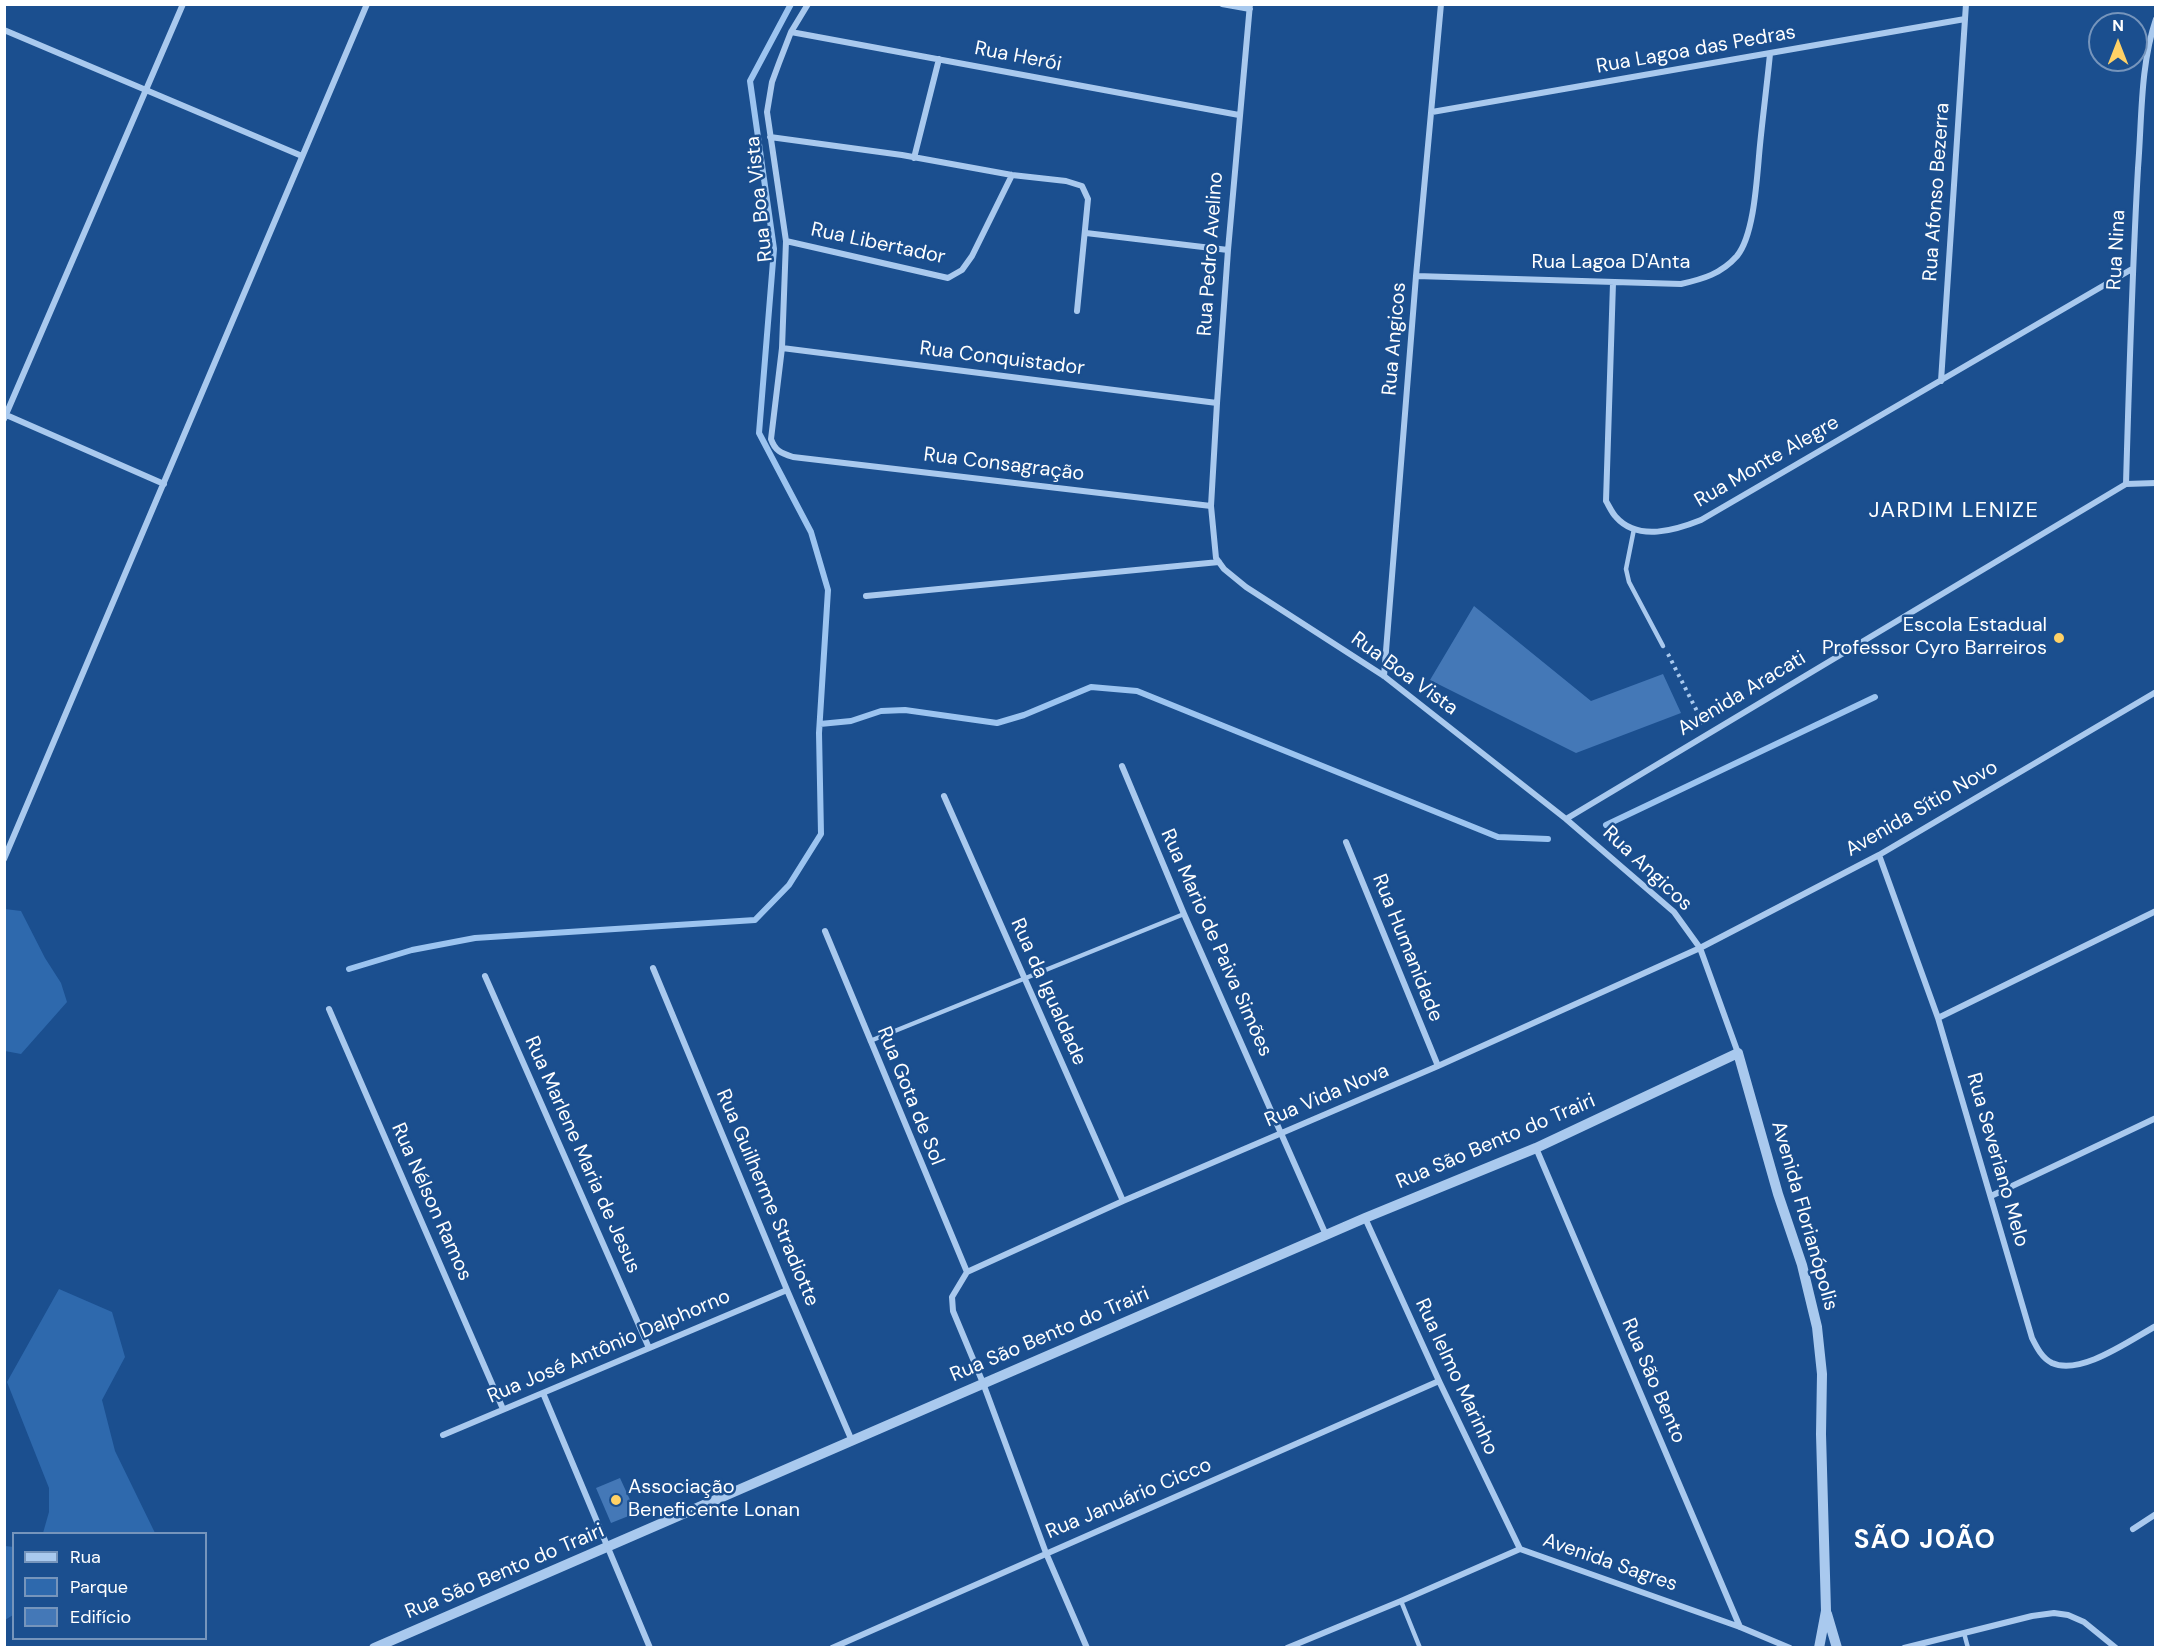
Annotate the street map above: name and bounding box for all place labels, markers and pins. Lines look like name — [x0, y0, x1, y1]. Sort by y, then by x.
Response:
place label: Escola Estadual Professor Cyro Barreiros — [1822, 614, 2047, 661]
marker: Escola Estadual Professor Cyro Barreiros — [2052, 631, 2066, 645]
place label: Associação Beneficente Lonan — [628, 1476, 800, 1523]
marker: Associação Beneficente Lonan — [609, 1493, 623, 1507]

